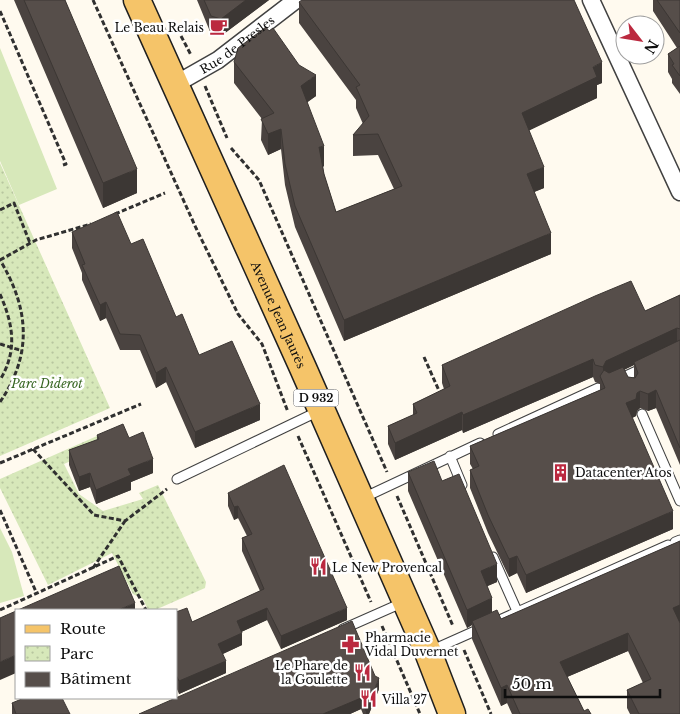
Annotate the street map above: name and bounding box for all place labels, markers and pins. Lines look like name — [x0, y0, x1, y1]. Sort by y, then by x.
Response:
cafe icon: Le Beau Relais — [208, 17, 228, 37]
place label: Le Beau Relais — [114, 20, 204, 35]
building icon: Datacenter Atos — [551, 462, 571, 482]
place label: Datacenter Atos — [575, 465, 672, 480]
restaurant icon: Le New Provencal — [308, 557, 328, 577]
place label: Le New Provencal — [332, 560, 442, 575]
place label: Pharmacie Vidal Duvernet — [364, 630, 459, 659]
pharmacy icon: Pharmacie Vidal Duvernet — [341, 634, 361, 654]
place label: Le Phare de la Goulette — [275, 658, 348, 687]
restaurant icon: Le Phare de la Goulette — [352, 662, 372, 682]
restaurant icon: Villa 27 — [358, 689, 378, 709]
place label: Villa 27 — [381, 692, 428, 707]

